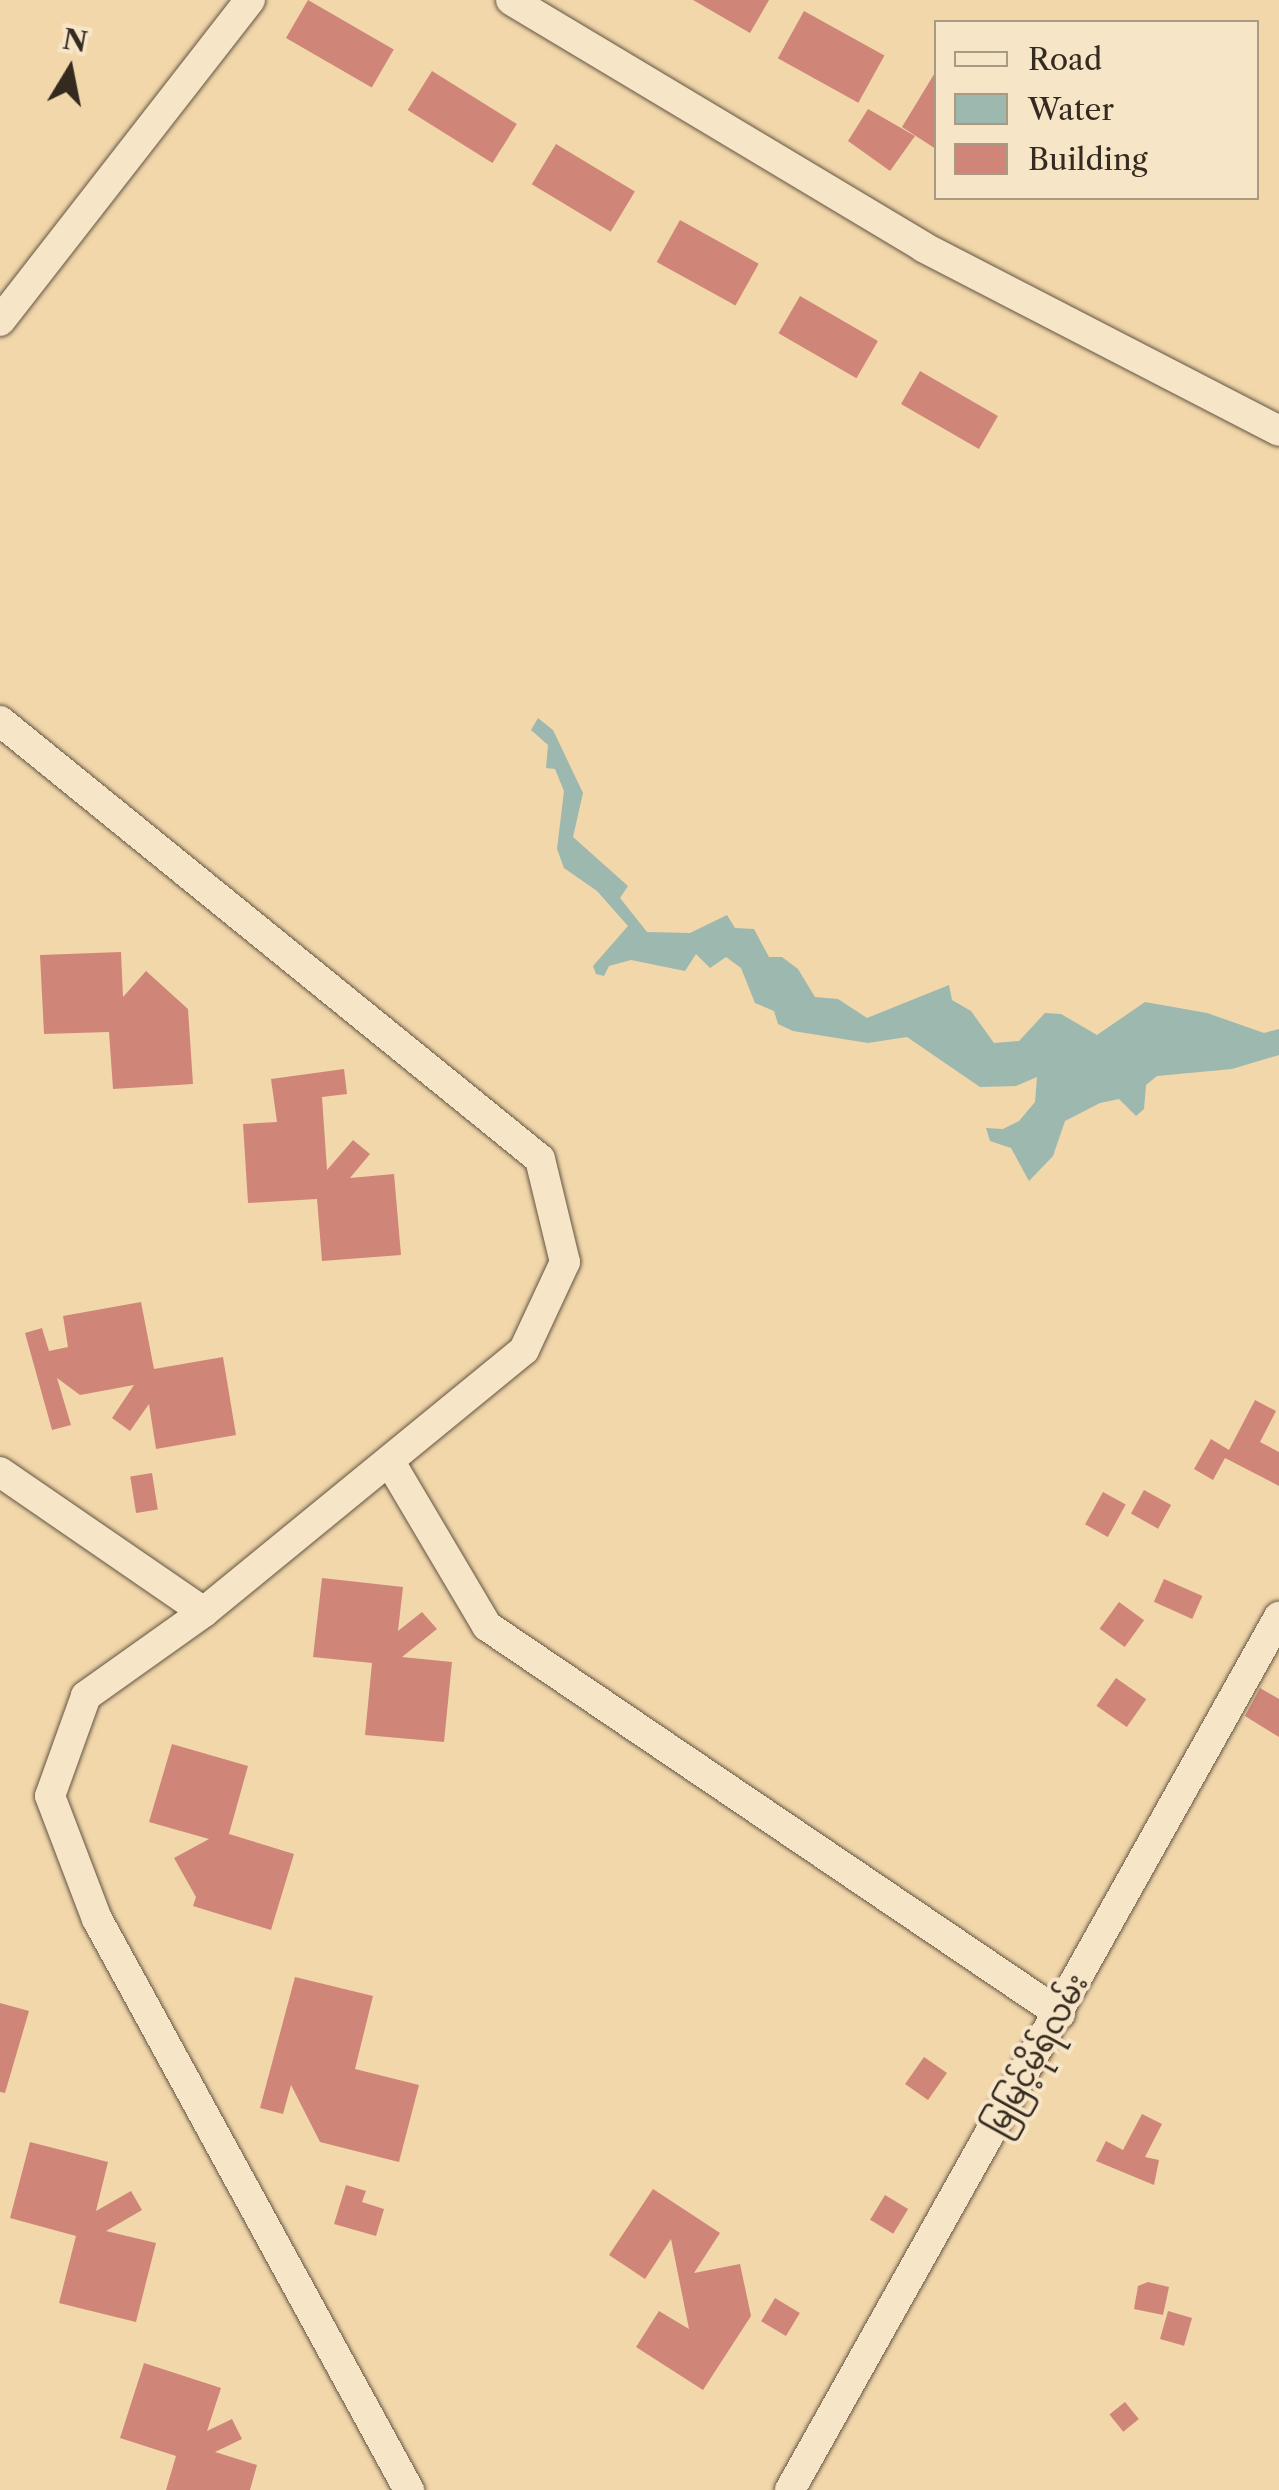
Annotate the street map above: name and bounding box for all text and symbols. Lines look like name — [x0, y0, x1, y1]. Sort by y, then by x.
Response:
north arrow — [20, 20, 120, 120]
legend — [934, 20, 1259, 200]
text: N — [60, 22, 90, 59]
text: Road — [1028, 41, 1102, 78]
text: Water — [1028, 91, 1114, 128]
text: Building — [1028, 141, 1148, 178]
street label: မြမြင့်မိုရ်လမ်း — [978, 1968, 1096, 2142]

